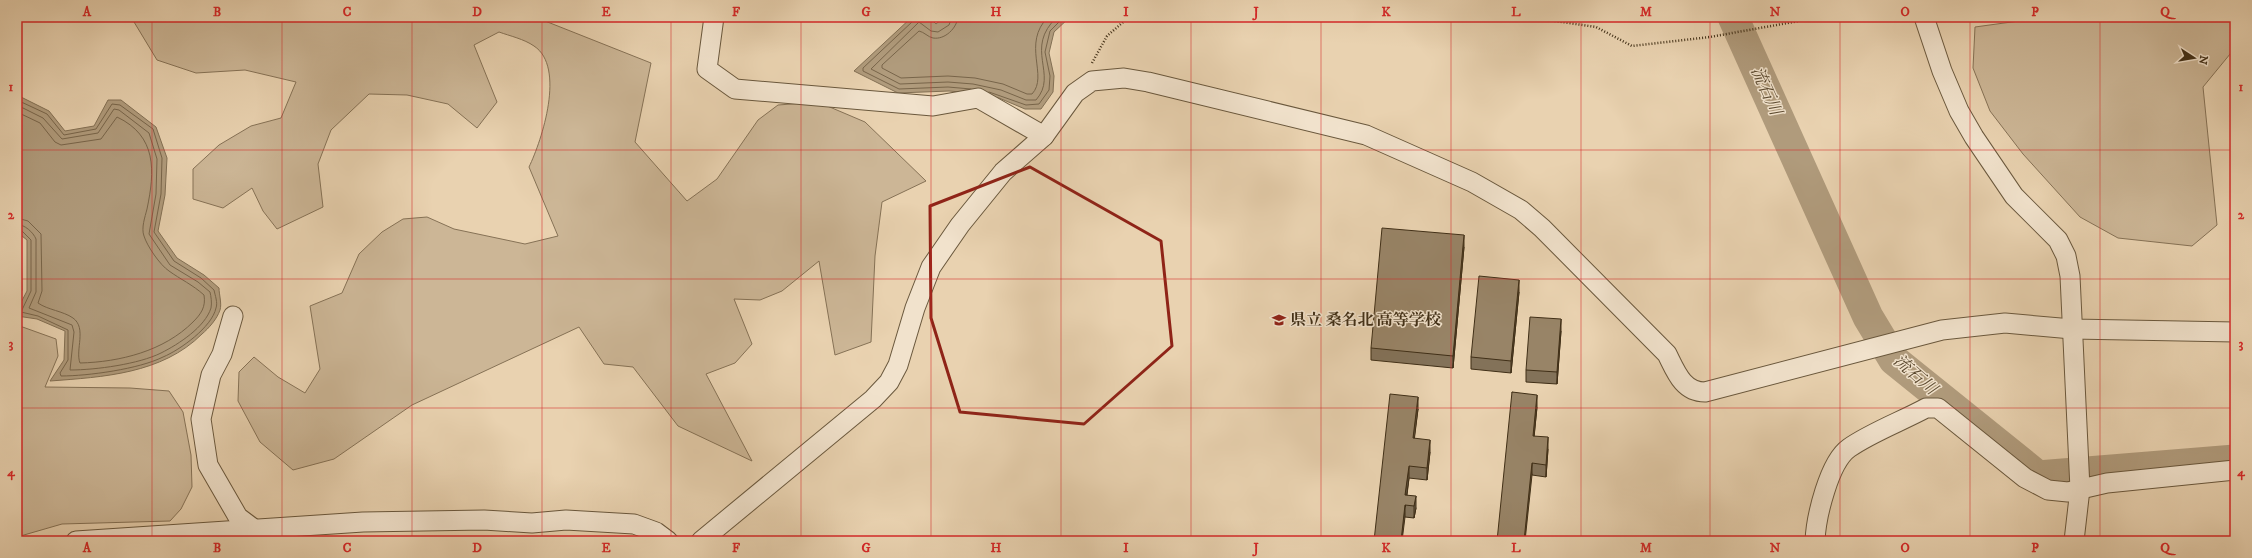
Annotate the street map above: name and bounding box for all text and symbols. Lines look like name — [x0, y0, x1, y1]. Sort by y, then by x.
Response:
text: A — [82, 4, 92, 20]
text: B — [213, 4, 221, 20]
text: C — [343, 4, 352, 20]
text: D — [472, 4, 482, 20]
text: E — [601, 4, 611, 20]
text: F — [732, 4, 741, 20]
text: G — [861, 4, 871, 20]
text: H — [991, 4, 1002, 20]
text: I — [1123, 4, 1129, 20]
text: J — [1251, 4, 1259, 21]
text: K — [1381, 4, 1391, 20]
text: L — [1511, 4, 1521, 20]
text: M — [1640, 4, 1652, 20]
text: N — [1770, 4, 1781, 20]
text: O — [1900, 4, 1910, 20]
text: P — [2031, 4, 2039, 20]
text: Q — [2160, 4, 2176, 20]
north arrow — [2174, 38, 2214, 78]
text: N — [2195, 54, 2211, 66]
water label: 流石川 — [1746, 63, 1787, 121]
text: 1 — [9, 79, 14, 95]
text: 1 — [2239, 79, 2244, 95]
text: 2 — [8, 207, 15, 223]
text: 2 — [2238, 207, 2245, 223]
place label: 県立 桑名北 高等学校 — [1290, 310, 1442, 330]
school or university icon: 県立 桑名北 高等学校 — [1271, 312, 1287, 328]
text: 3 — [9, 336, 14, 352]
text: 3 — [2239, 336, 2244, 352]
water label: 流石川 — [1889, 350, 1943, 401]
text: 4 — [6, 464, 15, 481]
text: 4 — [2236, 464, 2245, 481]
text: A — [82, 540, 92, 556]
text: B — [213, 540, 221, 556]
text: C — [343, 540, 352, 556]
text: D — [472, 540, 482, 556]
text: E — [601, 540, 611, 556]
text: F — [732, 540, 741, 556]
text: G — [861, 540, 871, 556]
text: H — [991, 540, 1002, 556]
text: I — [1123, 540, 1129, 556]
text: J — [1251, 540, 1259, 557]
text: K — [1381, 540, 1391, 556]
text: L — [1511, 540, 1521, 556]
text: M — [1640, 540, 1652, 556]
text: N — [1770, 540, 1781, 556]
text: O — [1900, 540, 1910, 556]
text: P — [2031, 540, 2039, 556]
text: Q — [2160, 540, 2176, 556]

